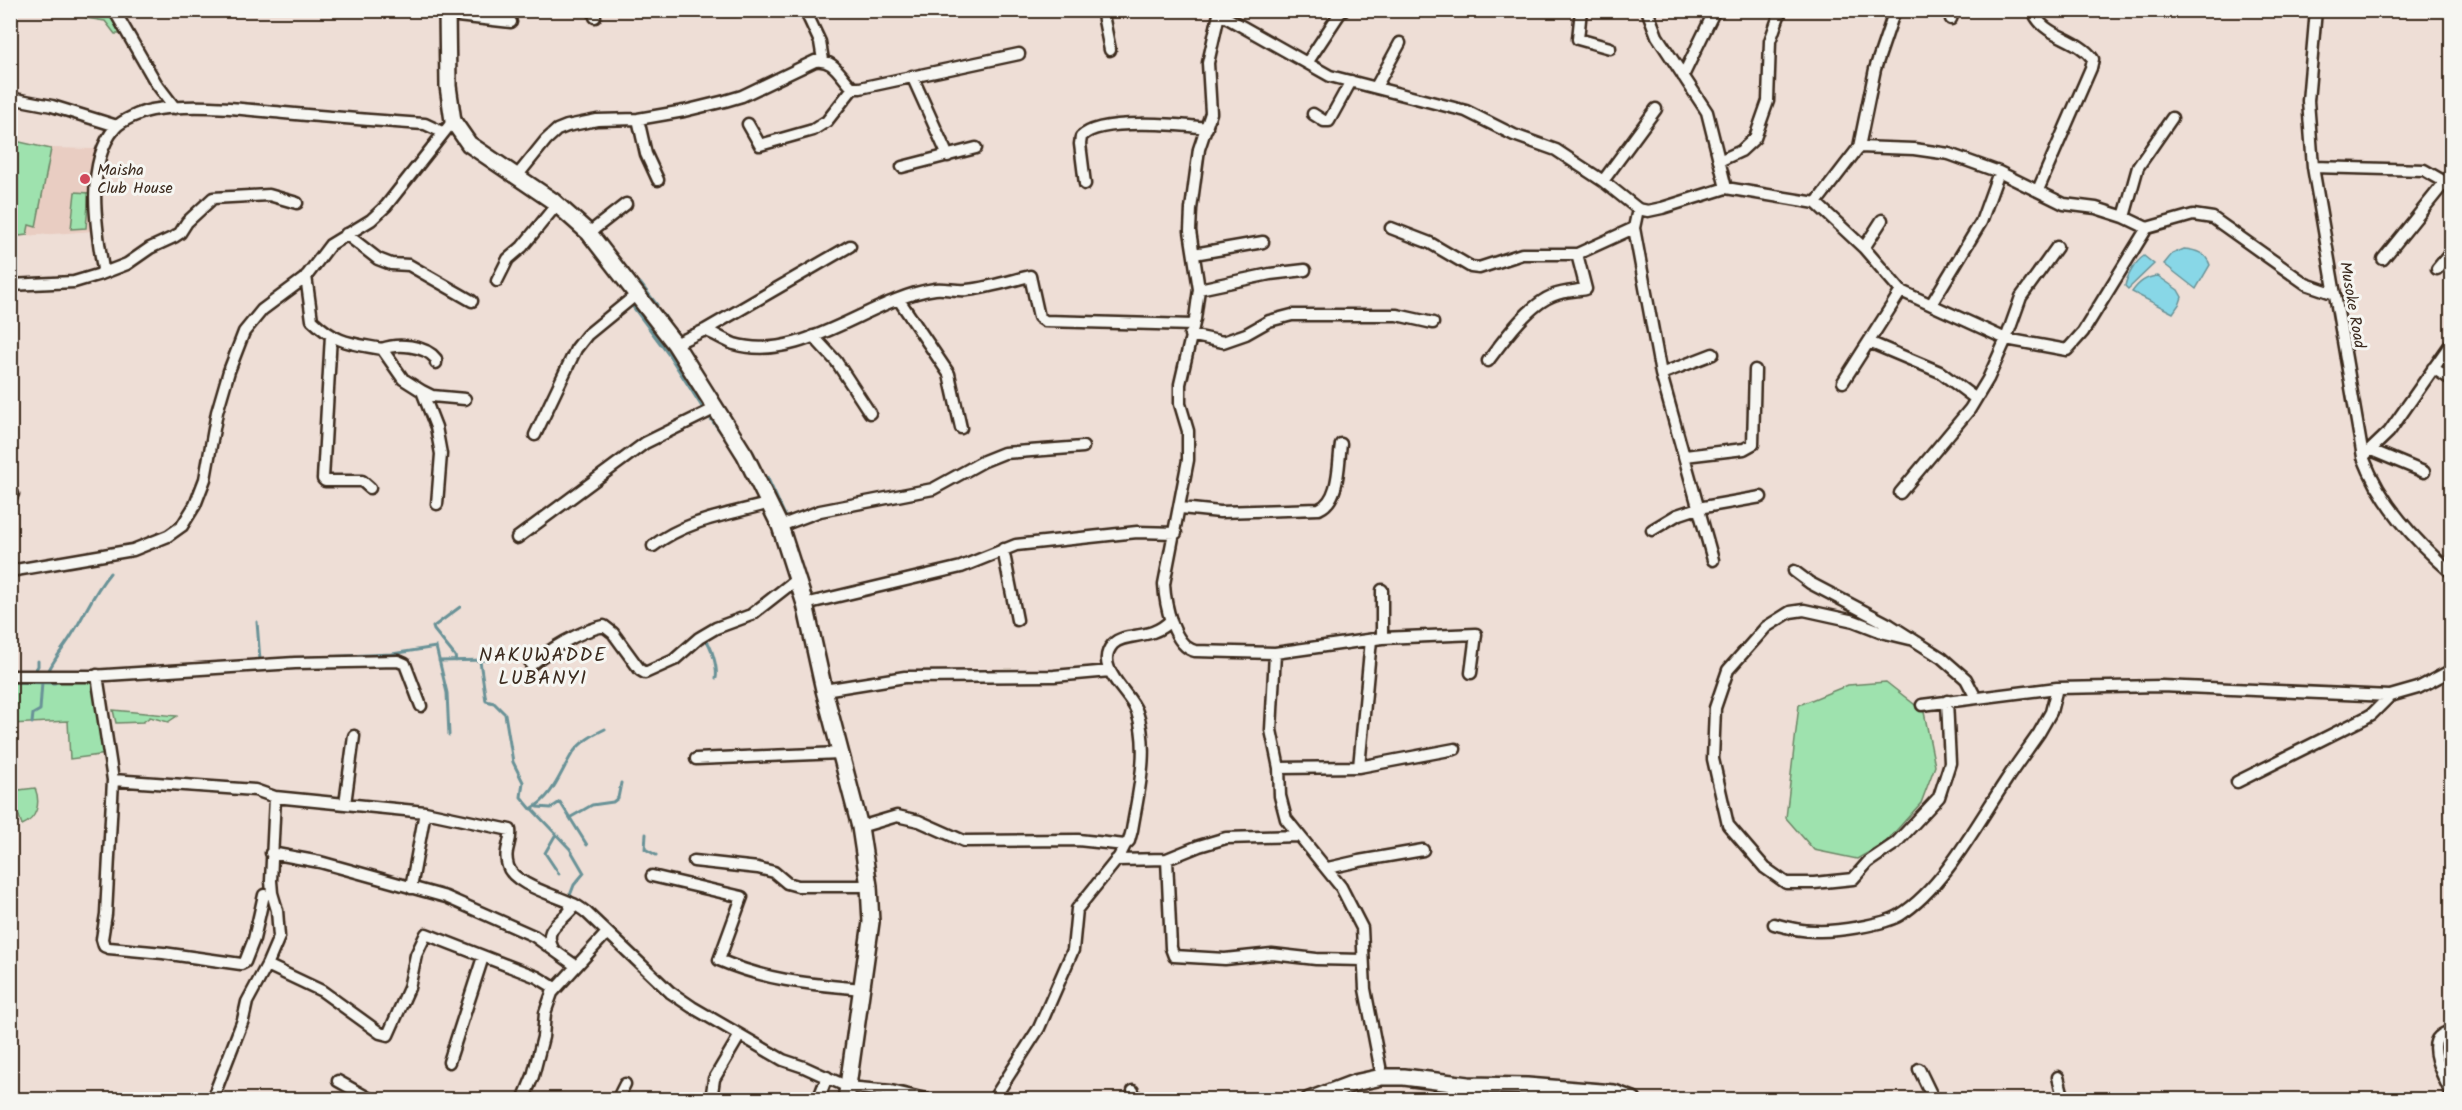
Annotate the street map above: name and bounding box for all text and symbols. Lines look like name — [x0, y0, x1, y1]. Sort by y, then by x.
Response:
place label: Maisha Club House — [97, 158, 173, 201]
marker: Maisha Club House — [78, 172, 92, 186]
street label: Musoke Road — [2332, 260, 2372, 351]
district label: NAKUWADDE LUBANYI — [479, 640, 607, 695]

